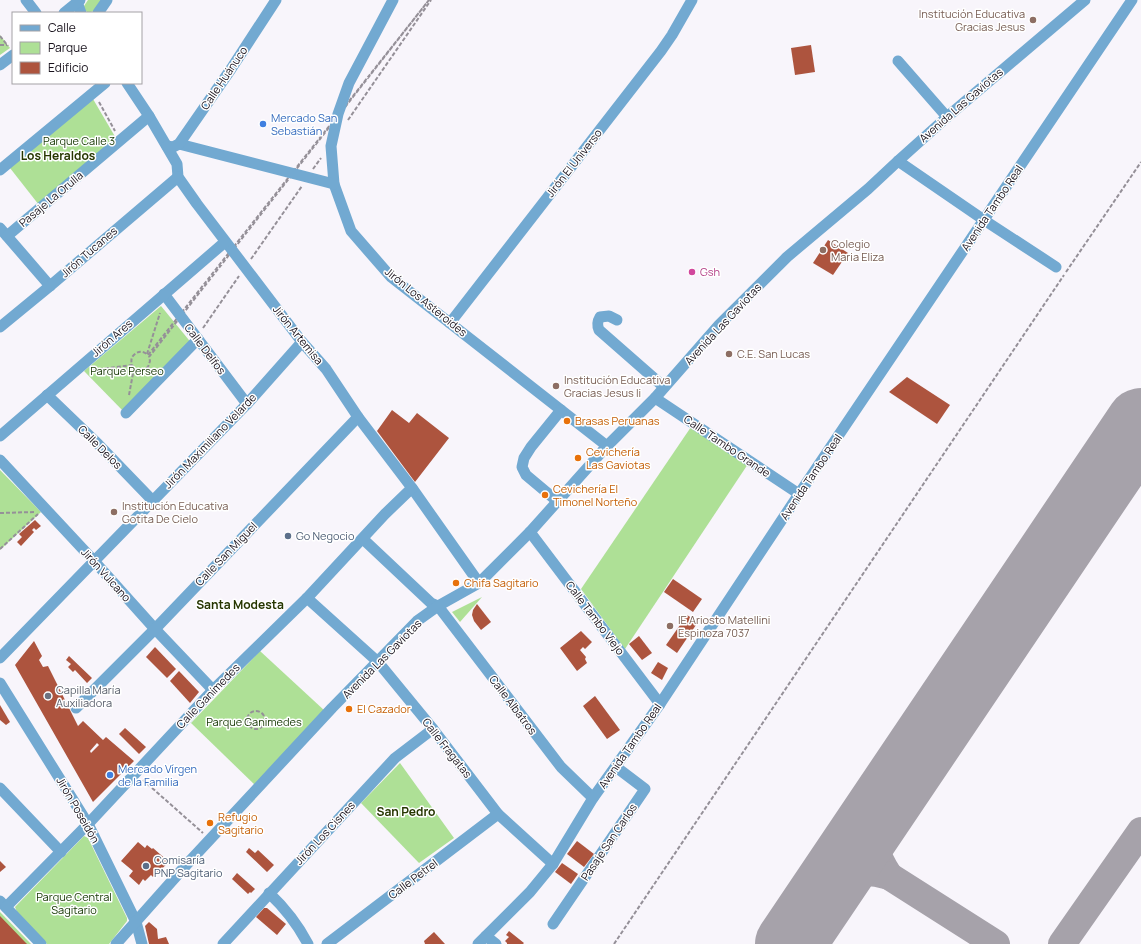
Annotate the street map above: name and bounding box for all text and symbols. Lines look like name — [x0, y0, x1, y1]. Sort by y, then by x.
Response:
place label: Institución Educativa Gracias Jesus — [919, 6, 1025, 34]
legend — [12, 12, 142, 84]
marker: Institución Educativa Gracias Jesus — [1028, 15, 1038, 25]
text: Calle — [48, 19, 76, 36]
text: Parque — [48, 39, 87, 56]
street label: Calle Huánuco — [197, 43, 251, 112]
text: Edificio — [48, 59, 88, 76]
street label: Avenida Las Gaviotas — [916, 64, 1006, 145]
place label: Mercado San Sebastián — [271, 110, 337, 138]
marker: Mercado San Sebastián — [258, 119, 268, 129]
street label: Jirón El Universo — [542, 125, 605, 200]
park label: Parque Calle 3 — [43, 133, 115, 148]
district label: Los Heraldos — [21, 147, 96, 164]
street label: Avenida Tambo Real — [957, 162, 1026, 254]
street label: Pasaje La Orulla — [15, 167, 86, 230]
street label: Jirón Tucanes — [57, 223, 120, 280]
place label: Colegio Maria Eliza — [831, 236, 884, 264]
marker: Colegio Maria Eliza — [818, 245, 828, 255]
street label: Jirón Los Asteroides — [382, 264, 471, 340]
place label: Gsh — [700, 264, 720, 279]
marker: Gsh — [687, 267, 697, 277]
street label: Avenida Las Gaviotas — [681, 279, 765, 368]
street label: Jirón Artemisa — [270, 302, 327, 367]
street label: Jirón Ares — [88, 315, 136, 360]
street label: Calle Delfos — [181, 320, 230, 377]
place label: C.E. San Lucas — [737, 346, 810, 361]
marker: C.E. San Lucas — [724, 349, 734, 359]
park label: Parque Perseo — [90, 363, 164, 378]
place label: Institución Educativa Gracias Jesus Ii — [564, 372, 670, 400]
marker: Institución Educativa Gracias Jesus Ii — [551, 381, 561, 391]
street label: Jirón Maximiliano Velarde — [160, 389, 259, 491]
street label: Calle Tambo Grande — [681, 411, 774, 480]
place label: Brasas Peruanas — [575, 413, 660, 428]
marker: Brasas Peruanas — [562, 416, 572, 426]
street label: Calle Delos — [75, 421, 126, 472]
street label: Avenida Tambo Real — [776, 431, 845, 523]
place label: Cevichería Las Gaviotas — [586, 444, 651, 472]
marker: Cevichería Las Gaviotas — [573, 453, 583, 463]
place label: Cevichería El Timonel Norteño — [553, 481, 638, 509]
marker: Cevichería El Timonel Norteño — [540, 490, 550, 500]
place label: Institución Educativa Gotita De Cielo — [122, 498, 228, 526]
marker: Institución Educativa Gotita De Cielo — [109, 507, 119, 517]
street label: Calle San Miguel — [191, 519, 260, 589]
place label: Go Negocio — [296, 528, 355, 543]
marker: Go Negocio — [283, 531, 293, 541]
street label: Jirón Vulcano — [78, 545, 135, 605]
place label: Chifa Sagitario — [464, 575, 539, 590]
marker: Chifa Sagitario — [451, 578, 461, 588]
street label: Calle Tambo Viejo — [563, 578, 628, 658]
district label: Santa Modesta — [196, 596, 284, 613]
place label: IE Ariosto Matellini Espinoza 7037 — [678, 612, 770, 640]
street label: Avenida Las Gaviotas — [339, 616, 425, 702]
marker: IE Ariosto Matellini Espinoza 7037 — [665, 621, 675, 631]
street label: Calle Ganímedes — [173, 660, 243, 731]
street label: Calle Albatros — [486, 672, 541, 737]
place label: Capilla María Auxiliadora — [56, 682, 121, 710]
marker: Capilla María Auxiliadora — [43, 691, 53, 701]
street label: Avenida Tambo Real — [595, 700, 665, 791]
place label: El Cazador — [357, 701, 411, 716]
marker: El Cazador — [344, 704, 354, 714]
park label: Parque Ganimedes — [206, 714, 302, 729]
street label: Calle Fragatas — [419, 715, 476, 781]
place label: Mercado Vírgen de la Familia — [118, 761, 197, 789]
marker: Mercado Vírgen de la Familia — [105, 770, 115, 780]
street label: Jirón Poseidón — [53, 774, 103, 846]
street label: Jirón Los Cisnes — [291, 798, 358, 868]
street label: Pasaje San Carlos — [577, 800, 640, 883]
district label: San Pedro — [377, 803, 435, 820]
place label: Refugio Sagitario — [218, 809, 264, 837]
marker: Refugio Sagitario — [205, 818, 215, 828]
place label: Comisaría PNP Sagitario — [154, 852, 223, 880]
street label: Calle Petrel — [385, 855, 440, 902]
marker: Comisaría PNP Sagitario — [141, 861, 151, 871]
park label: Parque Central Sagitario — [36, 889, 112, 917]

